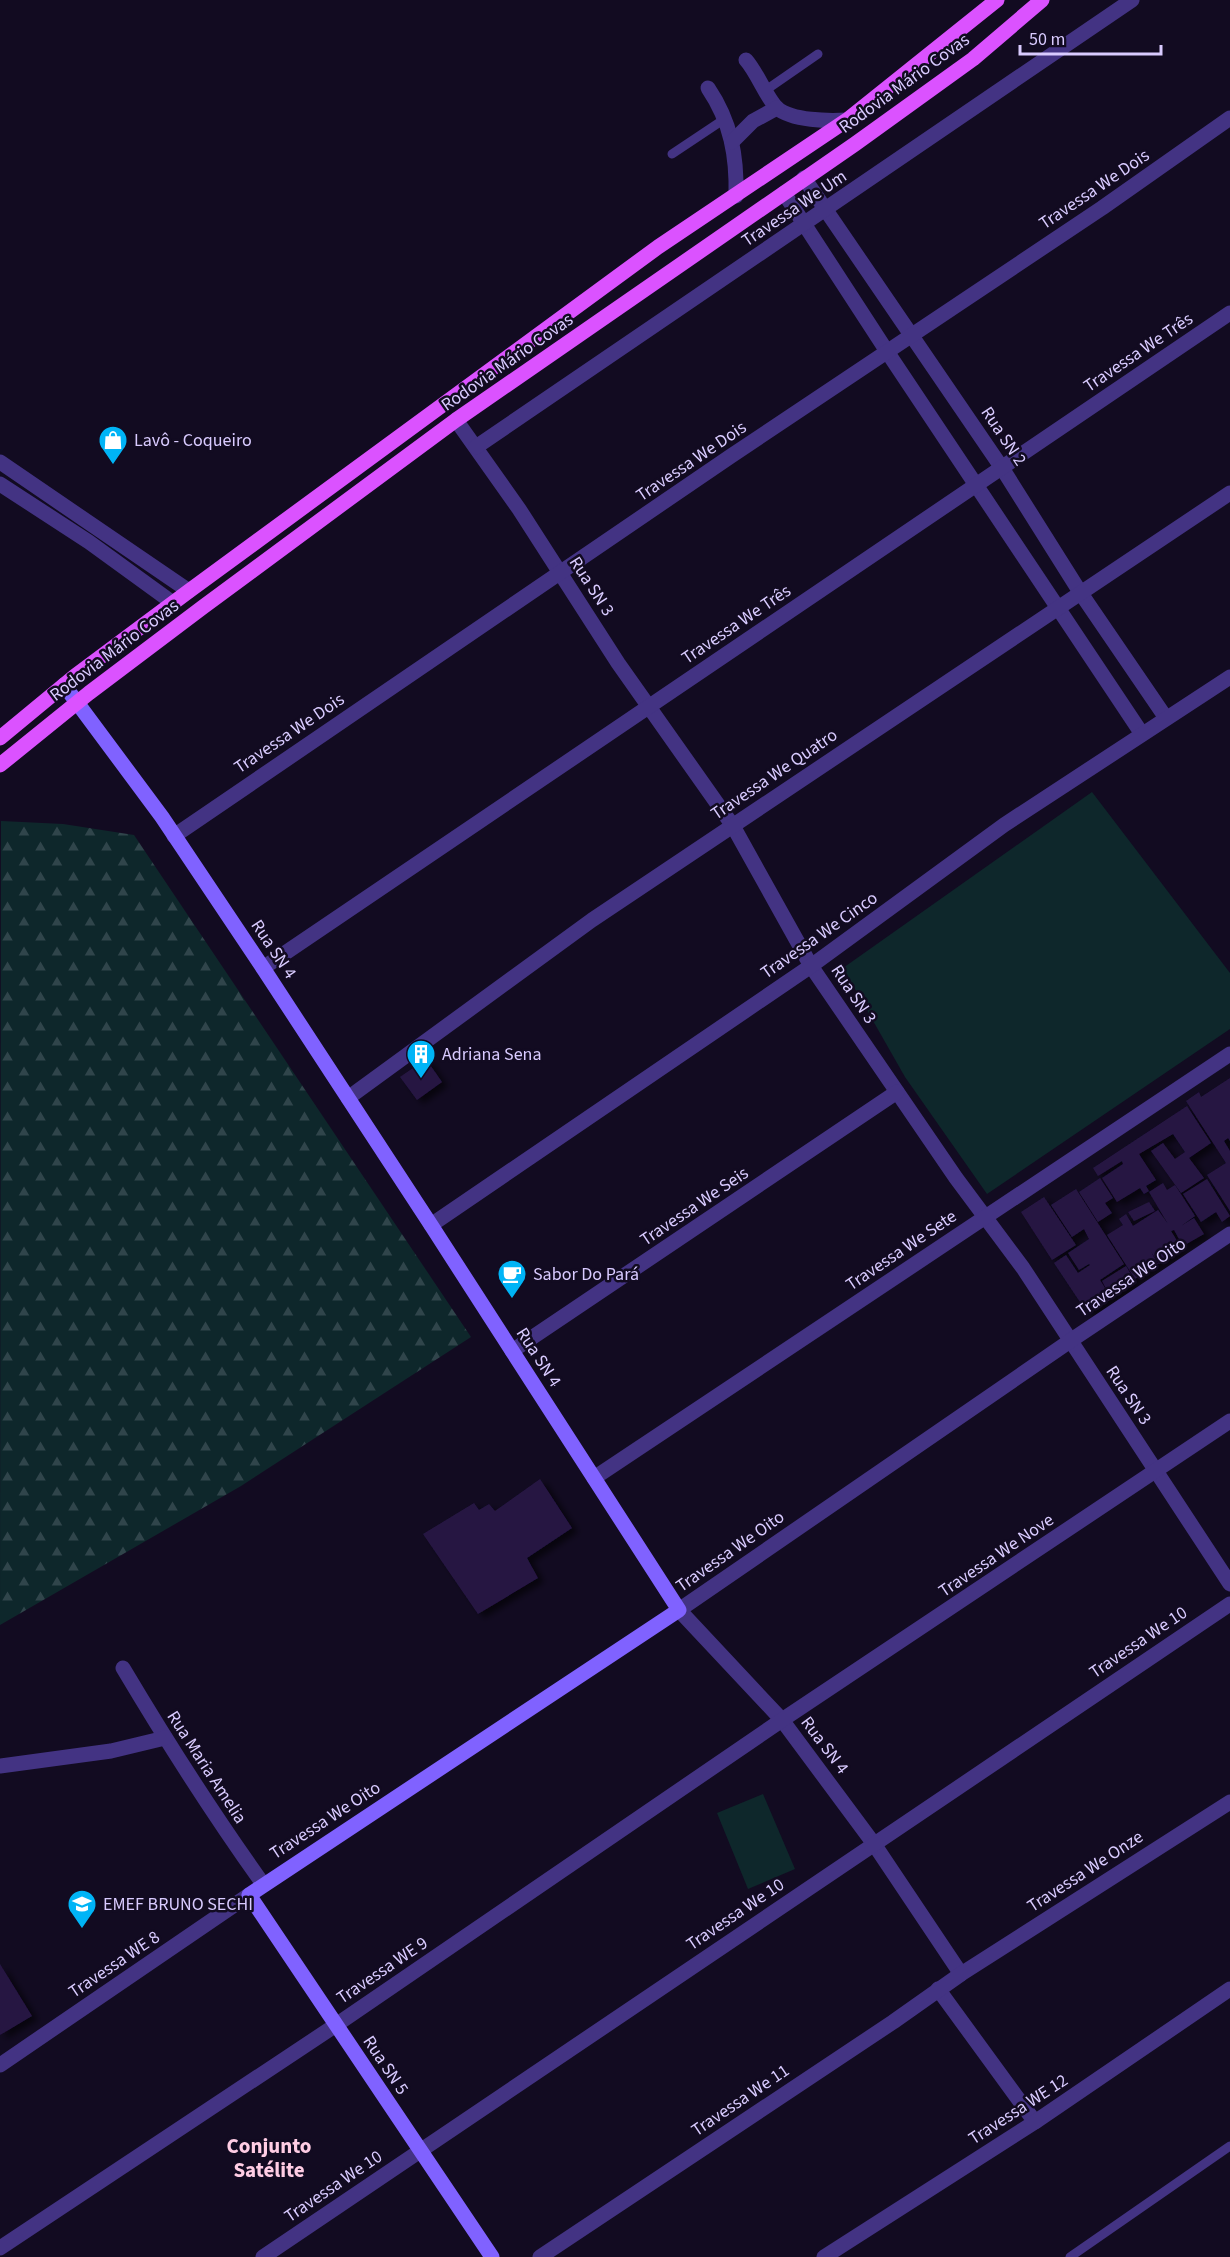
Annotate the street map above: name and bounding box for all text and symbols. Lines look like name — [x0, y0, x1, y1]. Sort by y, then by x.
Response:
scale bar — [1020, 18, 1161, 56]
street label: Rodovia Mário Covas — [834, 27, 975, 139]
text: 50 m — [1029, 27, 1065, 52]
street label: Travessa We Dois — [1034, 143, 1154, 236]
street label: Travessa We Um — [737, 164, 852, 253]
street label: Rodovia Mário Covas — [436, 307, 578, 417]
street label: Travessa We Três — [1079, 307, 1198, 398]
street label: Rua SN 2 — [975, 402, 1033, 471]
street label: Travessa We Dois — [631, 415, 751, 508]
shop icon: Lavô - Coqueiro — [97, 424, 129, 466]
place label: Lavô - Coqueiro — [134, 428, 252, 453]
street label: Rua SN 3 — [563, 552, 620, 621]
street label: Travessa We Três — [677, 579, 796, 670]
street label: Rodovia Mário Covas — [45, 594, 184, 707]
street label: Travessa We Dois — [229, 687, 349, 780]
street label: Travessa We Quatro — [706, 723, 843, 826]
street label: Travessa We Cinco — [756, 886, 883, 985]
street label: Rua SN 4 — [245, 915, 303, 984]
street label: Rua SN 3 — [825, 960, 883, 1029]
building icon: Adriana Sena — [405, 1038, 437, 1080]
place label: Adriana Sena — [442, 1042, 542, 1067]
street label: Travessa We Seis — [635, 1161, 753, 1252]
street label: Travessa We Sete — [841, 1204, 962, 1297]
street label: Travessa We Oito — [1071, 1231, 1191, 1323]
cafe icon: Sabor Do Pará — [496, 1258, 528, 1300]
place label: Sabor Do Pará — [533, 1262, 639, 1287]
street label: Rua SN 4 — [510, 1323, 567, 1392]
street label: Rua SN 3 — [1100, 1361, 1158, 1430]
street label: Travessa We Oito — [671, 1505, 790, 1598]
street label: Travessa We Nove — [934, 1508, 1059, 1603]
street label: Travessa We 10 — [1084, 1600, 1192, 1684]
street label: Rua Maria Amelia — [161, 1706, 252, 1829]
street label: Rua SN 4 — [795, 1711, 855, 1779]
street label: Travessa We Oito — [265, 1775, 385, 1866]
street label: Travessa We Onze — [1022, 1825, 1148, 1918]
street label: Travessa We 10 — [681, 1872, 789, 1956]
school or university icon: EMEF BRUNO SECHI — [66, 1888, 98, 1930]
place label: EMEF BRUNO SECHI — [103, 1892, 253, 1917]
street label: Travessa WE 8 — [64, 1925, 165, 2004]
street label: Travessa WE 9 — [332, 1931, 433, 2010]
street label: Rua SN 5 — [357, 2031, 415, 2100]
street label: Travessa We 11 — [686, 2058, 794, 2142]
street label: Travessa WE 12 — [964, 2068, 1073, 2151]
district label: Conjunto Satélite — [227, 2131, 311, 2185]
street label: Travessa We 10 — [279, 2144, 387, 2228]

